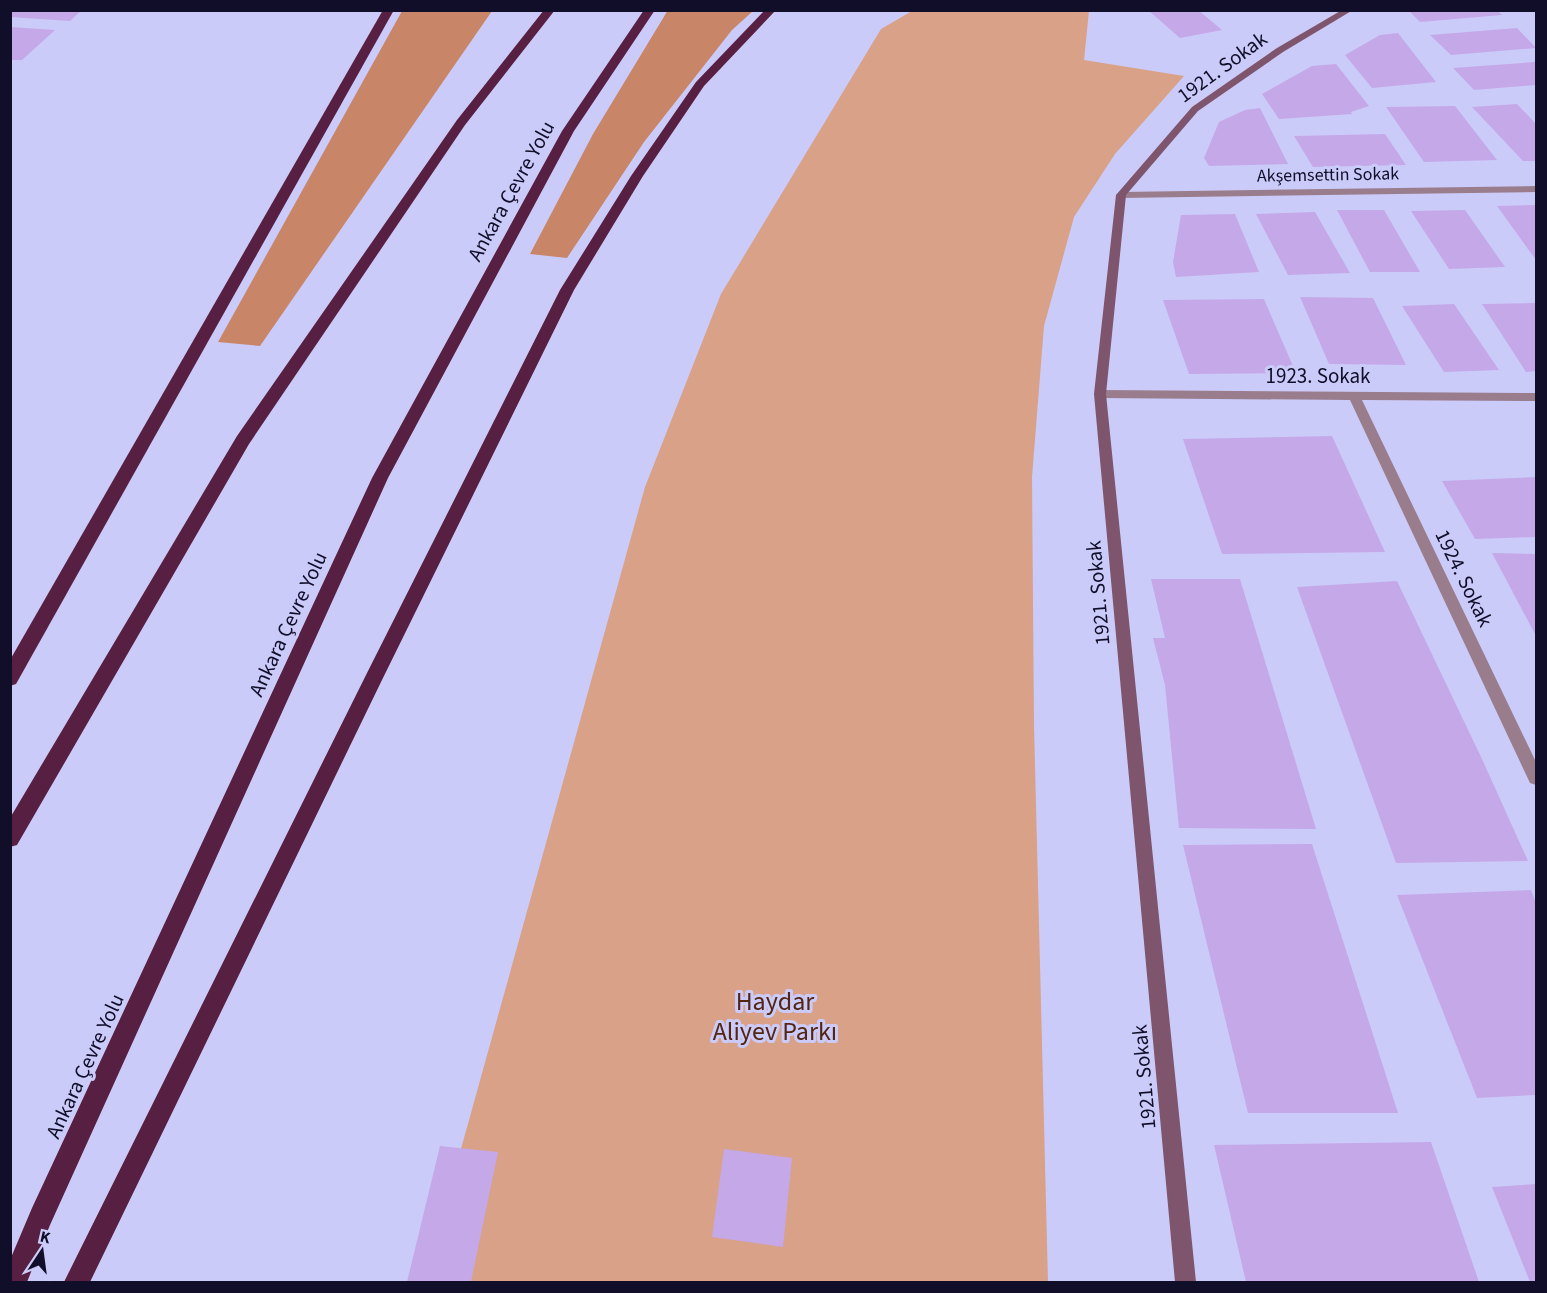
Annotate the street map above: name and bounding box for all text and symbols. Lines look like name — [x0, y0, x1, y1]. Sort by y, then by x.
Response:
street label: 1921. Sokak — [1171, 24, 1274, 110]
street label: Ankara Çevre Yolu — [460, 115, 562, 267]
street label: Akşemsettin Sokak — [1257, 161, 1399, 189]
street label: 1923. Sokak — [1266, 361, 1371, 391]
street label: 1924. Sokak — [1428, 524, 1501, 632]
street label: 1921. Sokak — [1078, 539, 1118, 647]
street label: Ankara Çevre Yolu — [241, 547, 335, 701]
park label: Haydar Aliyev Parkı — [713, 983, 837, 1050]
street label: Ankara Çevre Yolu — [38, 989, 132, 1143]
street label: 1921. Sokak — [1124, 1023, 1164, 1131]
north arrow — [12, 1221, 72, 1281]
text: K — [38, 1226, 53, 1249]

